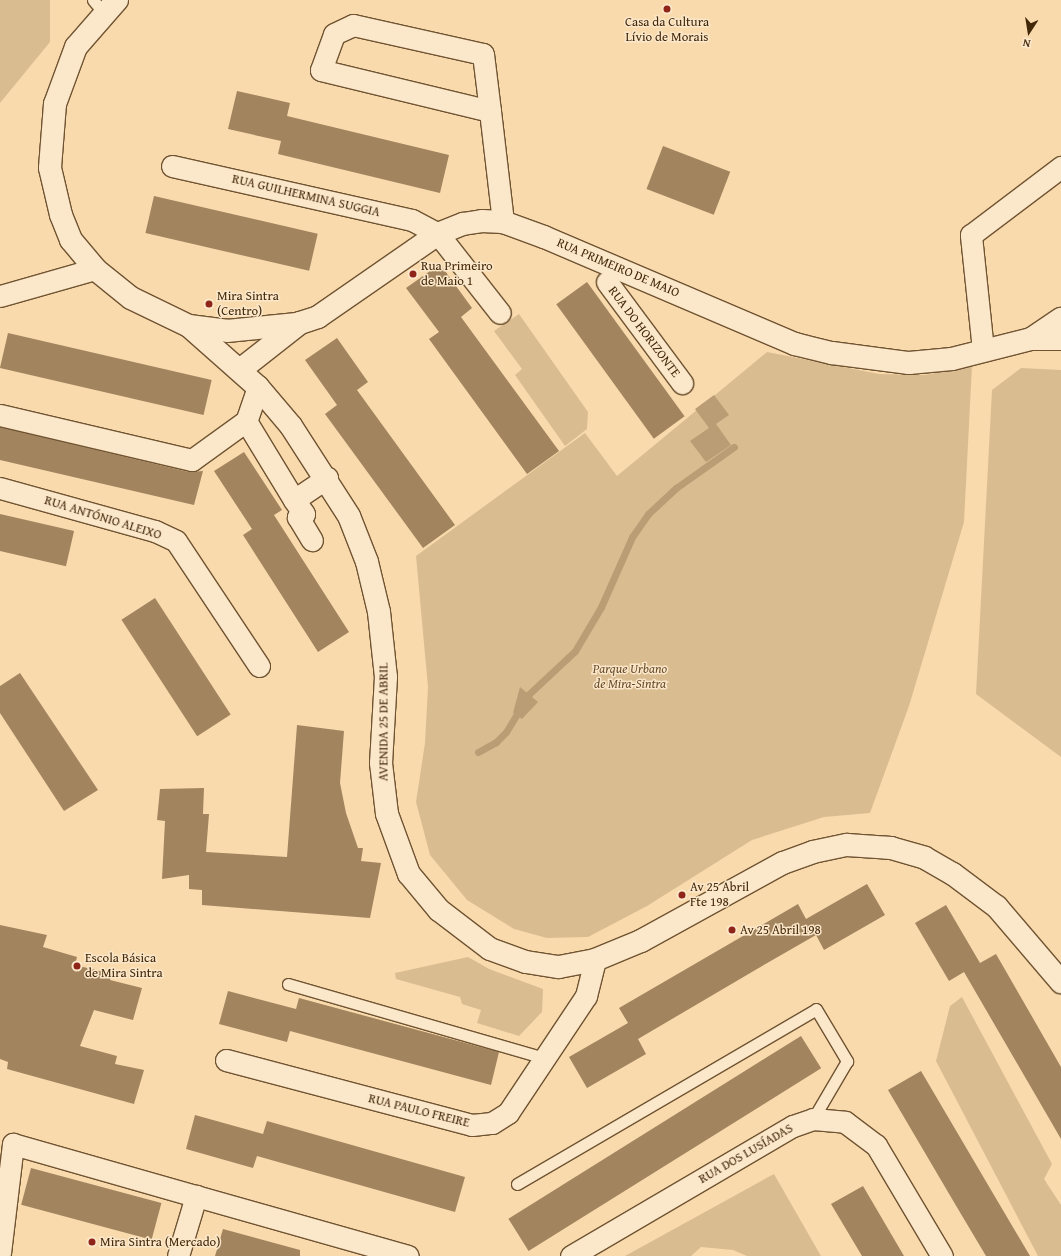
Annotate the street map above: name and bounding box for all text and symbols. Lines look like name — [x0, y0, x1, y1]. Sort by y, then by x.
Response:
marker: Casa da Cultura Lívio de Morais — [662, 4, 672, 14]
north arrow — [1009, 12, 1049, 52]
place label: Casa da Cultura Lívio de Morais — [625, 15, 709, 46]
text: N — [1021, 35, 1032, 52]
street label: RUA GUILHERMINA SUGGIA — [230, 171, 382, 221]
street label: RUA PRIMEIRO DE MAIO — [554, 235, 682, 301]
place label: Rua Primeiro de Maio 1 — [421, 259, 493, 290]
marker: Rua Primeiro de Maio 1 — [408, 269, 418, 279]
street label: RUA DO HORIZONTE — [605, 283, 683, 381]
place label: Mira Sintra (Centro) — [217, 289, 279, 320]
marker: Mira Sintra (Centro) — [204, 299, 214, 309]
street label: RUA ANTÓNIO ALEIXO — [43, 493, 163, 543]
park label: Parque Urbano de Mira-Sintra — [593, 662, 667, 693]
street label: AVENIDA 25 DE ABRIL — [376, 663, 392, 781]
place label: Av 25 Abril Fte 198 — [690, 880, 749, 911]
marker: Av 25 Abril Fte 198 — [677, 890, 687, 900]
place label: Av 25 Abril 198 — [740, 922, 821, 938]
marker: Av 25 Abril 198 — [727, 925, 737, 935]
place label: Escola Básica de Mira Sintra — [85, 951, 163, 982]
marker: Escola Básica de Mira Sintra — [72, 961, 82, 971]
street label: RUA PAULO FREIRE — [367, 1091, 471, 1131]
street label: RUA DOS LUSÍADAS — [696, 1121, 796, 1187]
place label: Mira Sintra (Mercado) — [100, 1234, 220, 1250]
marker: Mira Sintra (Mercado) — [87, 1237, 97, 1247]

